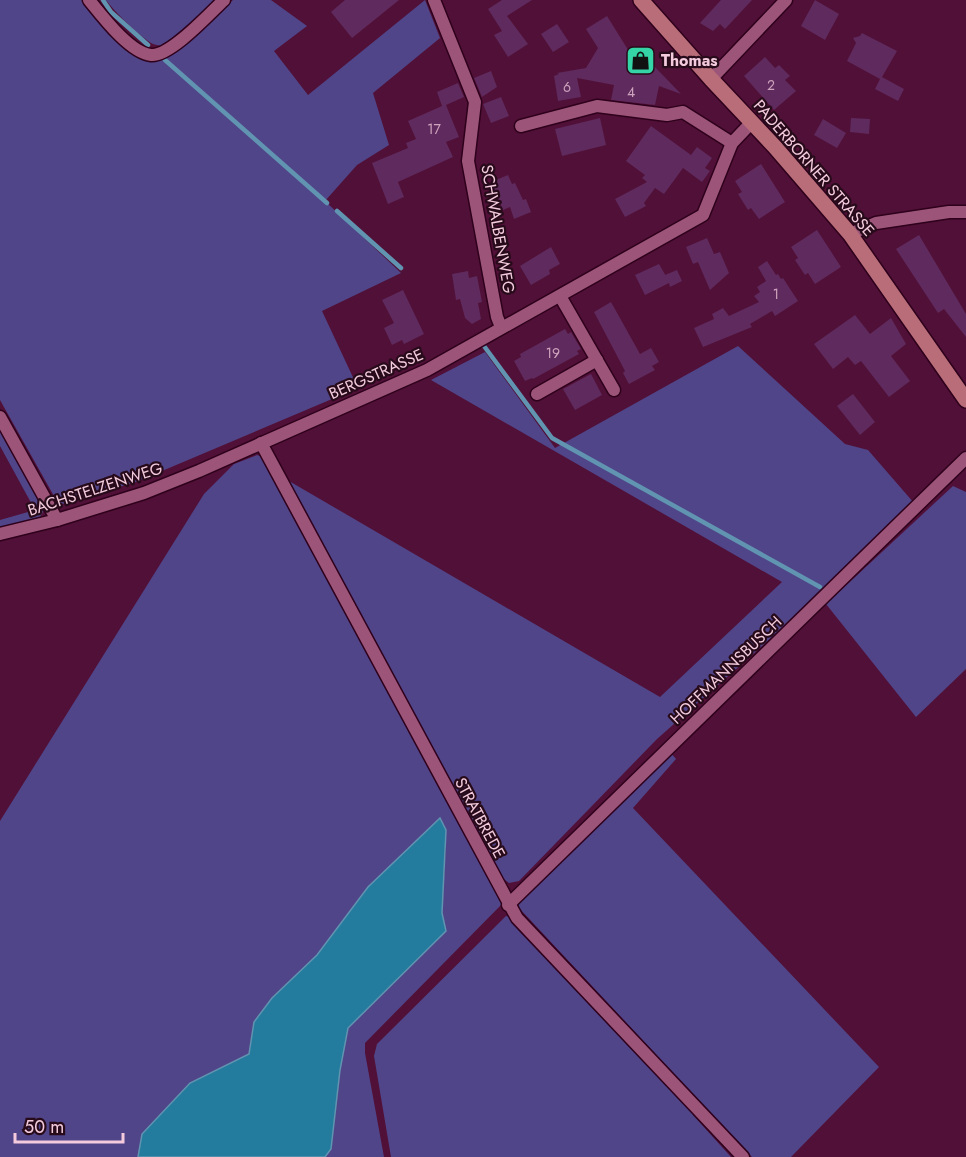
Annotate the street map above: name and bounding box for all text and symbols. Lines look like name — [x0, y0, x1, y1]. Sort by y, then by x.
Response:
shop icon: Thomas — [624, 44, 656, 76]
place label: Thomas — [661, 49, 718, 72]
house number: 2 — [767, 75, 775, 95]
house number: 6 — [563, 77, 571, 97]
house number: 4 — [627, 82, 635, 102]
street label: PADERBORNER STRASSE — [748, 95, 880, 241]
house number: 17 — [427, 119, 441, 139]
street label: SCHWALBENWEG — [475, 163, 521, 295]
house number: 1 — [773, 284, 779, 304]
street label: BERGSTRASSE — [325, 343, 427, 405]
house number: 19 — [546, 343, 560, 363]
street label: BACHSTELZENWEG — [25, 456, 165, 522]
street label: HOFFMANNSBUSCH — [665, 611, 787, 729]
street label: STRATBREDE — [449, 774, 511, 862]
scale bar — [15, 1106, 123, 1144]
text: 50 m — [24, 1114, 64, 1140]

